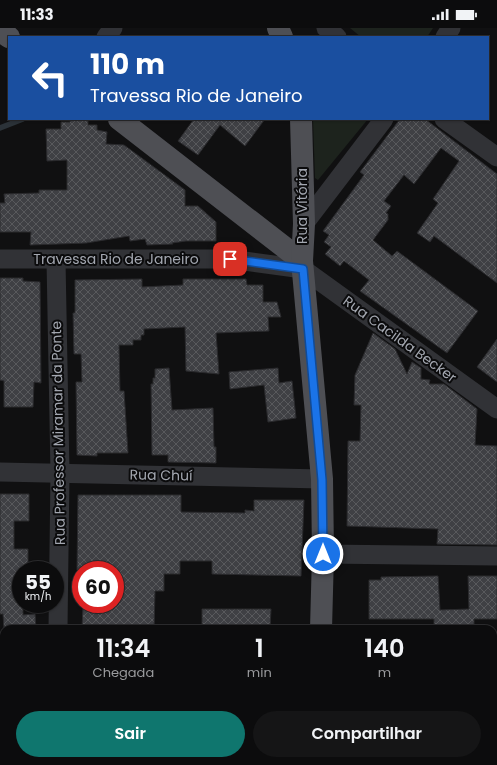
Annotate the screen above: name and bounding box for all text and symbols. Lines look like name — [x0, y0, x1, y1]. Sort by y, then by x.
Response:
text: 11:33 — [20, 4, 54, 25]
text: 110 m — [90, 45, 165, 84]
icon: left — [24, 52, 76, 104]
text: Travessa Rio de Janeiro — [90, 83, 303, 108]
street label: Rua Vitória — [292, 168, 312, 244]
pin — [213, 242, 247, 276]
icon: arrive — [219, 248, 241, 270]
street label: Travessa Rio de Janeiro — [33, 249, 199, 269]
street label: Rua Cacilda Becker — [339, 291, 461, 387]
street label: Rua Professor Miramar da Ponte — [46, 320, 70, 545]
street label: Rua Chuí — [129, 464, 193, 486]
position arrow — [302, 533, 344, 575]
speed limit sign: 60 — [72, 561, 124, 613]
text: 55 — [25, 568, 51, 596]
text: km/h — [25, 589, 51, 604]
text: 11:34 — [96, 632, 150, 665]
text: 1 — [255, 632, 264, 665]
text: 140 — [364, 632, 404, 665]
text: Chegada — [93, 663, 154, 682]
text: min — [247, 663, 272, 682]
text: m — [378, 663, 391, 682]
button: Sair — [16, 711, 245, 757]
button: Compartilhar — [253, 711, 481, 757]

